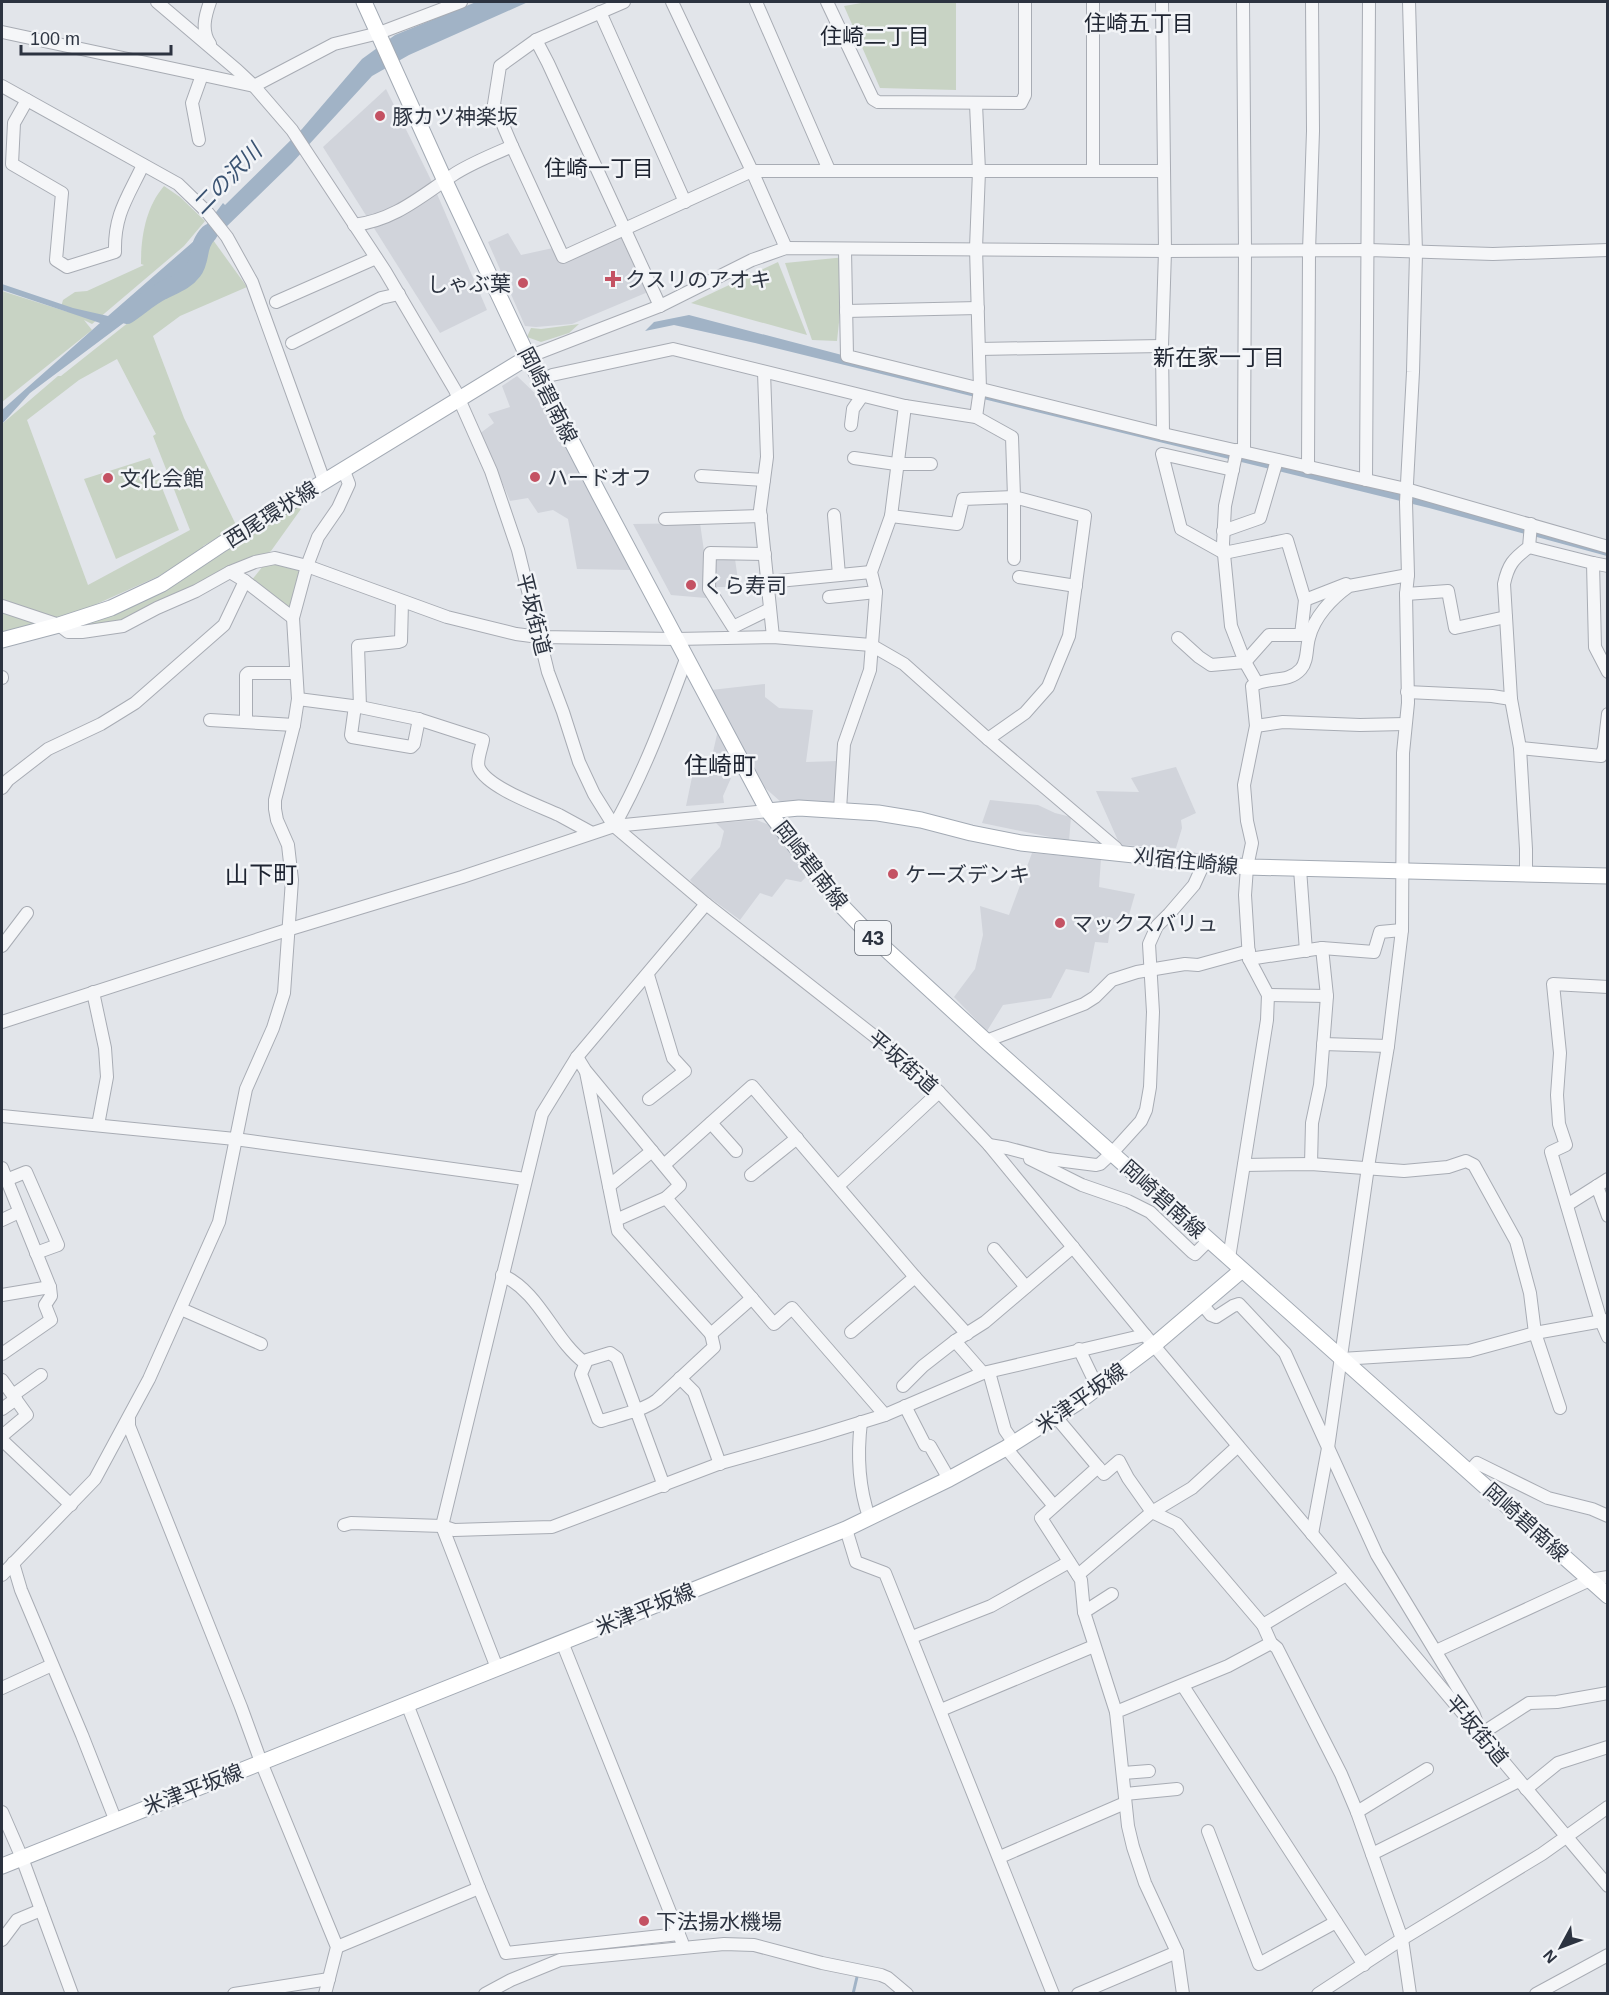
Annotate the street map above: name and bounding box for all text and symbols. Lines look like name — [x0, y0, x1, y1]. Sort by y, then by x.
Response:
district label: 住崎五丁目 — [1084, 11, 1194, 36]
scale bar — [21, 18, 171, 56]
district label: 住崎二丁目 — [820, 24, 930, 49]
text: 100 m — [30, 29, 80, 49]
place label: 豚カツ神楽坂 — [392, 105, 518, 128]
marker: 豚カツ神楽坂 — [373, 109, 387, 123]
water label: 二の沢川 — [187, 137, 268, 219]
district label: 住崎一丁目 — [544, 156, 654, 181]
place label: クスリのアオキ — [625, 268, 771, 291]
place label: しゃぶ葉 — [427, 272, 511, 295]
marker: クスリのアオキ — [606, 272, 620, 286]
marker: しゃぶ葉 — [516, 276, 530, 290]
street label: 岡崎碧南線 — [514, 343, 582, 447]
district label: 新在家一丁目 — [1153, 345, 1285, 370]
place label: ハードオフ — [547, 466, 652, 489]
place label: 文化会館 — [120, 467, 204, 490]
marker: ハードオフ — [528, 470, 542, 484]
marker: 文化会館 — [101, 471, 115, 485]
street label: 西尾環状線 — [220, 476, 322, 552]
street label: 平坂街道 — [513, 570, 555, 658]
place label: くら寿司 — [703, 574, 787, 597]
marker: くら寿司 — [684, 578, 698, 592]
district label: 住崎町 — [684, 752, 756, 779]
street label: 岡崎碧南線 — [770, 817, 852, 913]
street label: 刈宿住崎線 — [1133, 844, 1239, 878]
district label: 山下町 — [225, 861, 297, 888]
place label: ケーズデンキ — [905, 863, 1030, 886]
marker: ケーズデンキ — [886, 867, 900, 881]
place label: マックスバリュ — [1072, 912, 1218, 935]
marker: マックスバリュ — [1053, 916, 1067, 930]
road number: 43 — [855, 921, 891, 955]
street label: 平坂街道 — [864, 1026, 942, 1098]
street label: 岡崎碧南線 — [1116, 1155, 1210, 1243]
street label: 米津平坂線 — [1031, 1358, 1131, 1438]
street label: 岡崎碧南線 — [1479, 1478, 1573, 1566]
street label: 米津平坂線 — [592, 1579, 698, 1639]
street label: 平坂街道 — [1441, 1690, 1513, 1770]
street label: 米津平坂線 — [140, 1759, 246, 1819]
place label: 下法揚水機場 — [656, 1910, 782, 1933]
marker: 下法揚水機場 — [637, 1914, 651, 1928]
north arrow — [1531, 1917, 1591, 1977]
text: N — [1540, 1947, 1560, 1966]

